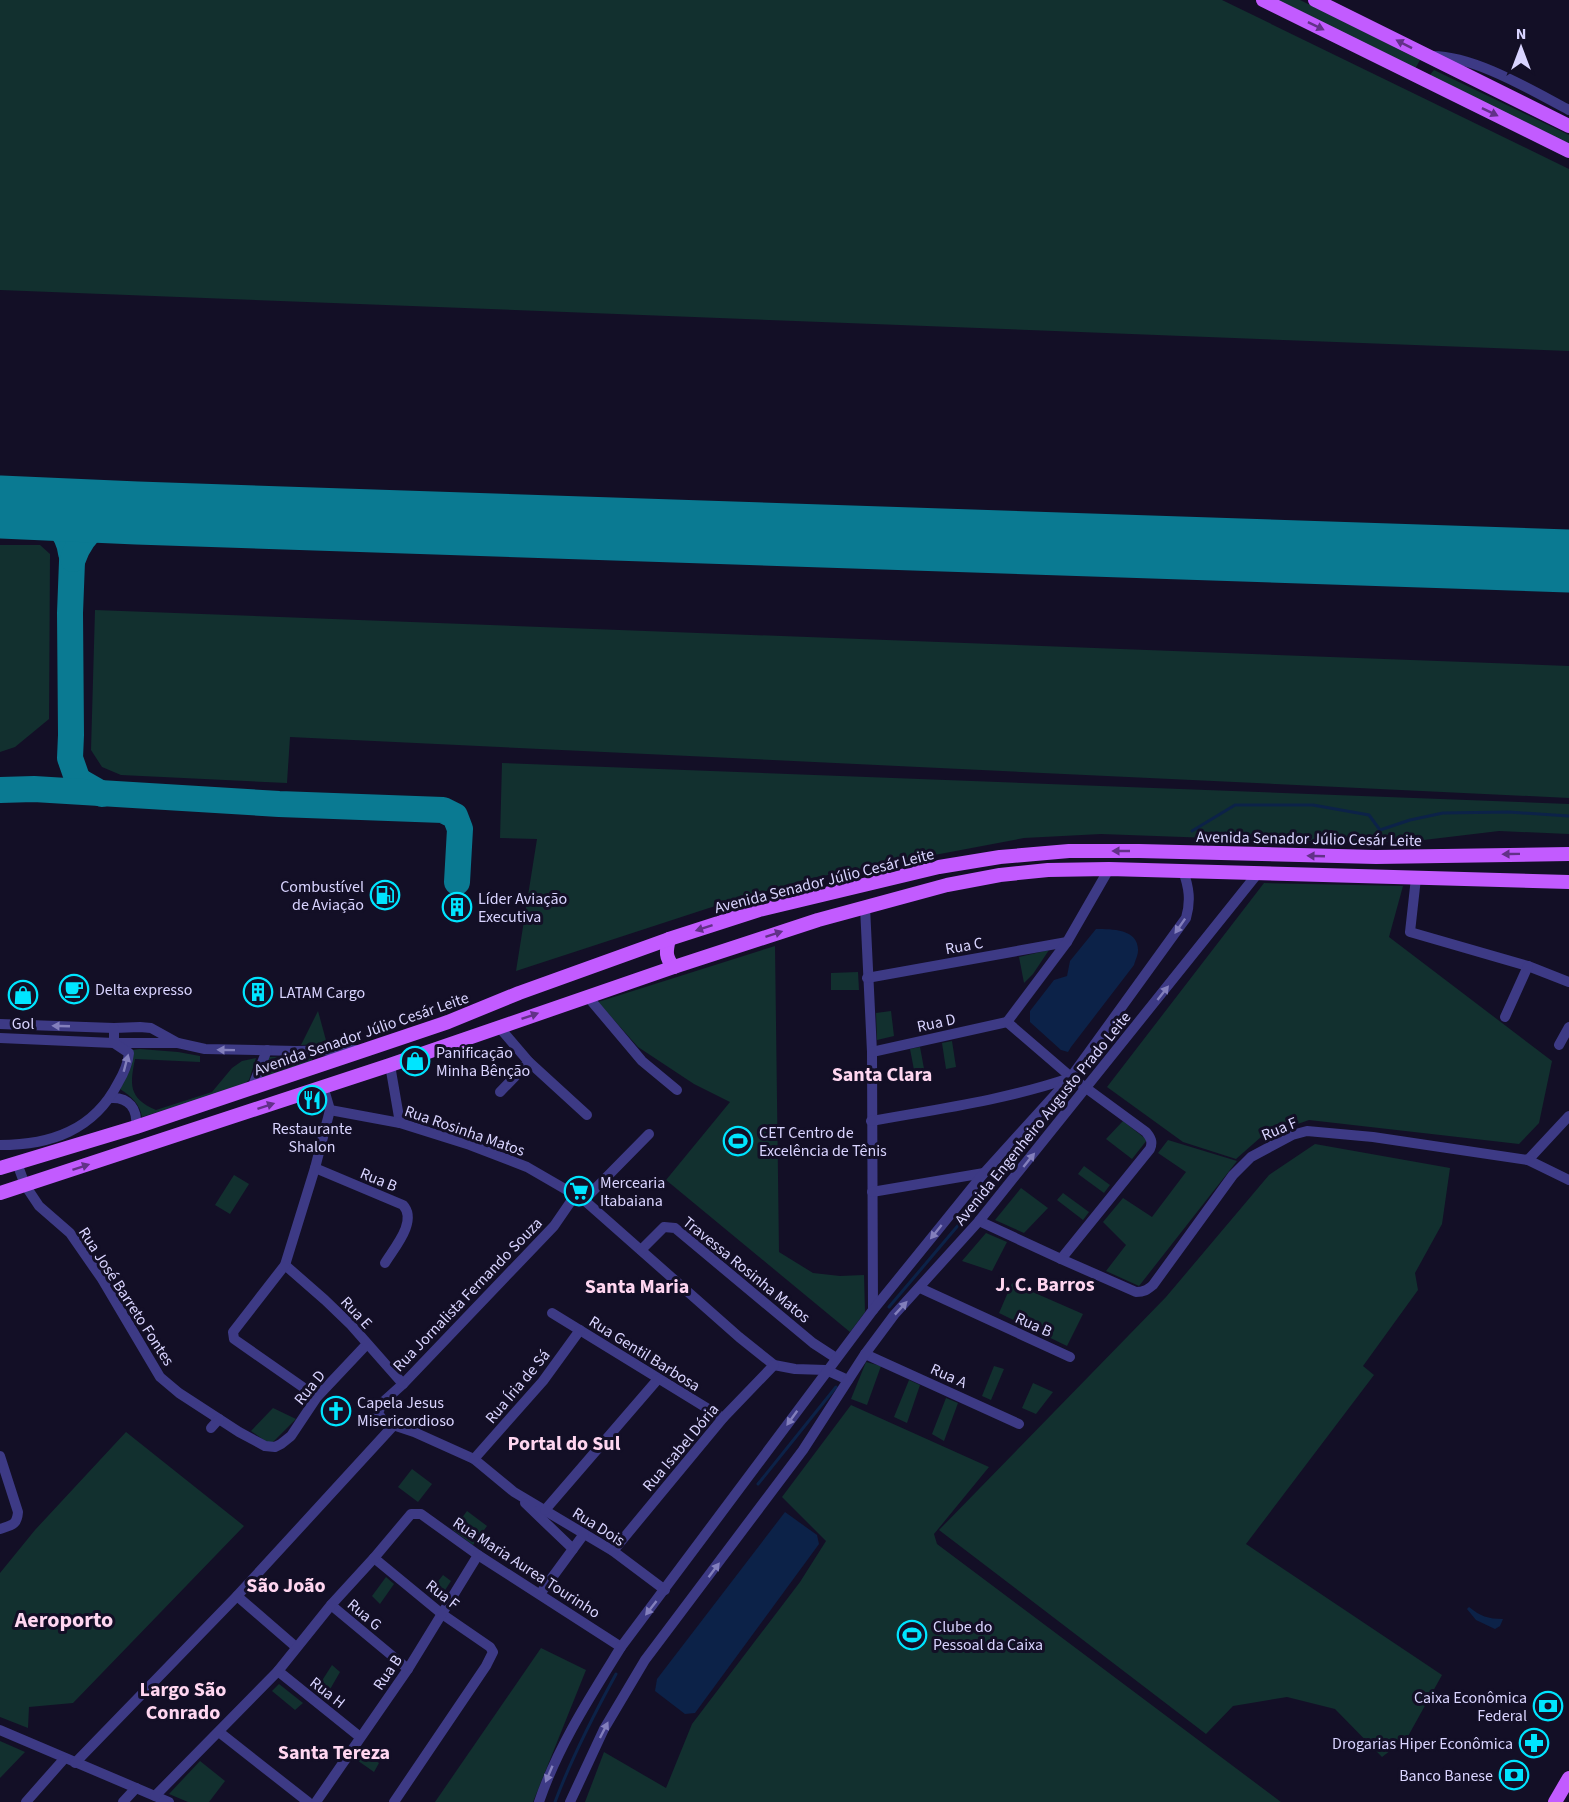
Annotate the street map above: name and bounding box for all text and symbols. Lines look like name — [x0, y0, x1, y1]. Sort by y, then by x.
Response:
north arrow — [1491, 18, 1551, 78]
one-way arrow — [1307, 21, 1324, 31]
text: N — [1516, 23, 1526, 45]
one-way arrow — [1395, 40, 1412, 49]
one-way arrow — [1482, 108, 1499, 117]
street label: Avenida Senador Júlio Cesár Leite — [1196, 826, 1422, 852]
street label: Avenida Senador Júlio Cesár Leite — [712, 843, 936, 919]
one-way arrow — [1111, 846, 1130, 856]
one-way arrow — [1501, 849, 1520, 859]
one-way arrow — [1306, 851, 1325, 860]
place label: Combustível de Aviação — [280, 876, 364, 916]
fuel station icon: Combustível de Aviação — [369, 879, 401, 911]
place label: Líder Aviação Executiva — [478, 888, 567, 928]
building icon: Líder Aviação Executiva — [441, 891, 473, 923]
one-way arrow — [1174, 917, 1186, 933]
one-way arrow — [695, 924, 713, 933]
one-way arrow — [765, 928, 783, 938]
street label: Rua C — [943, 932, 985, 960]
cafe icon: Delta expresso — [58, 973, 90, 1005]
building icon: LATAM Cargo — [242, 976, 274, 1008]
shop icon: Gol — [7, 979, 39, 1011]
place label: Delta expresso — [95, 979, 192, 1001]
place label: LATAM Cargo — [279, 982, 365, 1004]
one-way arrow — [1156, 985, 1169, 1001]
street label: Avenida Senador Júlio Cesár Leite — [251, 987, 472, 1081]
street label: Avenida Engenheiro Augusto Prado Leite — [949, 1007, 1136, 1230]
street label: Rua D — [915, 1008, 958, 1038]
one-way arrow — [521, 1011, 539, 1021]
place label: Gol — [12, 1013, 34, 1035]
one-way arrow — [51, 1022, 70, 1031]
place label: Panificação Minha Bênção — [436, 1042, 530, 1082]
one-way arrow — [216, 1045, 235, 1054]
shop icon: Panificação Minha Bênção — [399, 1045, 431, 1077]
one-way arrow — [122, 1054, 131, 1072]
district label: Santa Clara — [832, 1061, 932, 1089]
restaurant icon: Restaurante Shalon — [296, 1084, 328, 1116]
one-way arrow — [257, 1100, 275, 1110]
street label: Rua Rosinha Matos — [402, 1100, 528, 1162]
street label: Rua F — [1258, 1112, 1301, 1146]
place label: Restaurante Shalon — [272, 1118, 352, 1158]
place label: CET Centro de Excelência de Tênis — [759, 1122, 887, 1162]
sports icon: CET Centro de Excelência de Tênis — [722, 1125, 754, 1157]
one-way arrow — [1022, 1152, 1035, 1168]
one-way arrow — [72, 1162, 90, 1171]
street label: Rua B — [357, 1163, 401, 1197]
place label: Mercearia Itabaiana — [600, 1172, 665, 1212]
supermarket icon: Mercearia Itabaiana — [563, 1175, 595, 1207]
street label: Travessa Rosinha Matos — [678, 1211, 815, 1328]
street label: Rua Jornalista Fernando Souza — [388, 1213, 547, 1377]
street label: Rua José Barreto Fontes — [73, 1223, 180, 1370]
one-way arrow — [930, 1224, 943, 1240]
district label: J. C. Barros — [995, 1271, 1095, 1299]
district label: Santa Maria — [585, 1273, 689, 1301]
street label: Rua E — [335, 1291, 377, 1334]
one-way arrow — [894, 1300, 908, 1315]
street label: Rua B — [1012, 1307, 1056, 1343]
street label: Rua Gentil Barbosa — [585, 1311, 704, 1397]
street label: Rua Íria de Sá — [480, 1345, 555, 1428]
street label: Rua A — [927, 1358, 971, 1394]
street label: Rua D — [289, 1365, 331, 1410]
place label: Capela Jesus Misericordioso — [357, 1392, 455, 1432]
church icon: Capela Jesus Misericordioso — [320, 1395, 352, 1427]
street label: Rua Isabel Dória — [638, 1399, 724, 1496]
one-way arrow — [786, 1409, 798, 1425]
district label: Portal do Sul — [508, 1430, 621, 1458]
street label: Rua Dois — [568, 1502, 629, 1552]
street label: Rua Maria Aurea Tourinho — [448, 1512, 604, 1624]
one-way arrow — [708, 1562, 720, 1578]
district label: São João — [246, 1572, 326, 1600]
street label: Rua F — [421, 1575, 464, 1615]
street label: Rua G — [342, 1594, 386, 1636]
one-way arrow — [645, 1600, 657, 1616]
district label: Aeroporto — [14, 1604, 113, 1636]
place label: Clube do Pessoal da Caixa — [933, 1616, 1043, 1656]
sports icon: Clube do Pessoal da Caixa — [896, 1619, 928, 1651]
street label: Rua B — [368, 1650, 408, 1695]
street label: Rua H — [305, 1672, 350, 1714]
district label: Largo São Conrado — [140, 1676, 226, 1727]
place label: Caixa Econômica Federal — [1414, 1687, 1527, 1727]
bank icon: Caixa Econômica Federal — [1532, 1690, 1564, 1722]
one-way arrow — [599, 1721, 609, 1738]
pharmacy icon: Drogarias Hiper Econômica — [1518, 1727, 1550, 1759]
place label: Drogarias Hiper Econômica — [1332, 1733, 1513, 1755]
district label: Santa Tereza — [278, 1739, 390, 1767]
bank icon: Banco Banese — [1498, 1759, 1530, 1791]
one-way arrow — [545, 1765, 554, 1782]
place label: Banco Banese — [1399, 1765, 1493, 1787]

